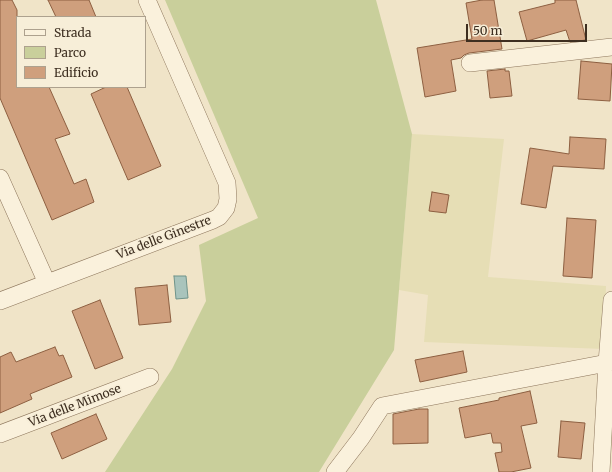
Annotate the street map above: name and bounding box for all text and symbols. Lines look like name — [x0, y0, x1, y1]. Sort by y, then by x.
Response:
legend — [16, 16, 146, 88]
scale bar — [468, 16, 589, 42]
text: 50 m — [473, 23, 502, 38]
text: Strada — [54, 25, 91, 40]
text: Parco — [54, 45, 86, 60]
text: Edificio — [54, 65, 98, 80]
street label: Via delle Ginestre — [115, 213, 213, 263]
street label: Via delle Mimose — [27, 382, 123, 430]

